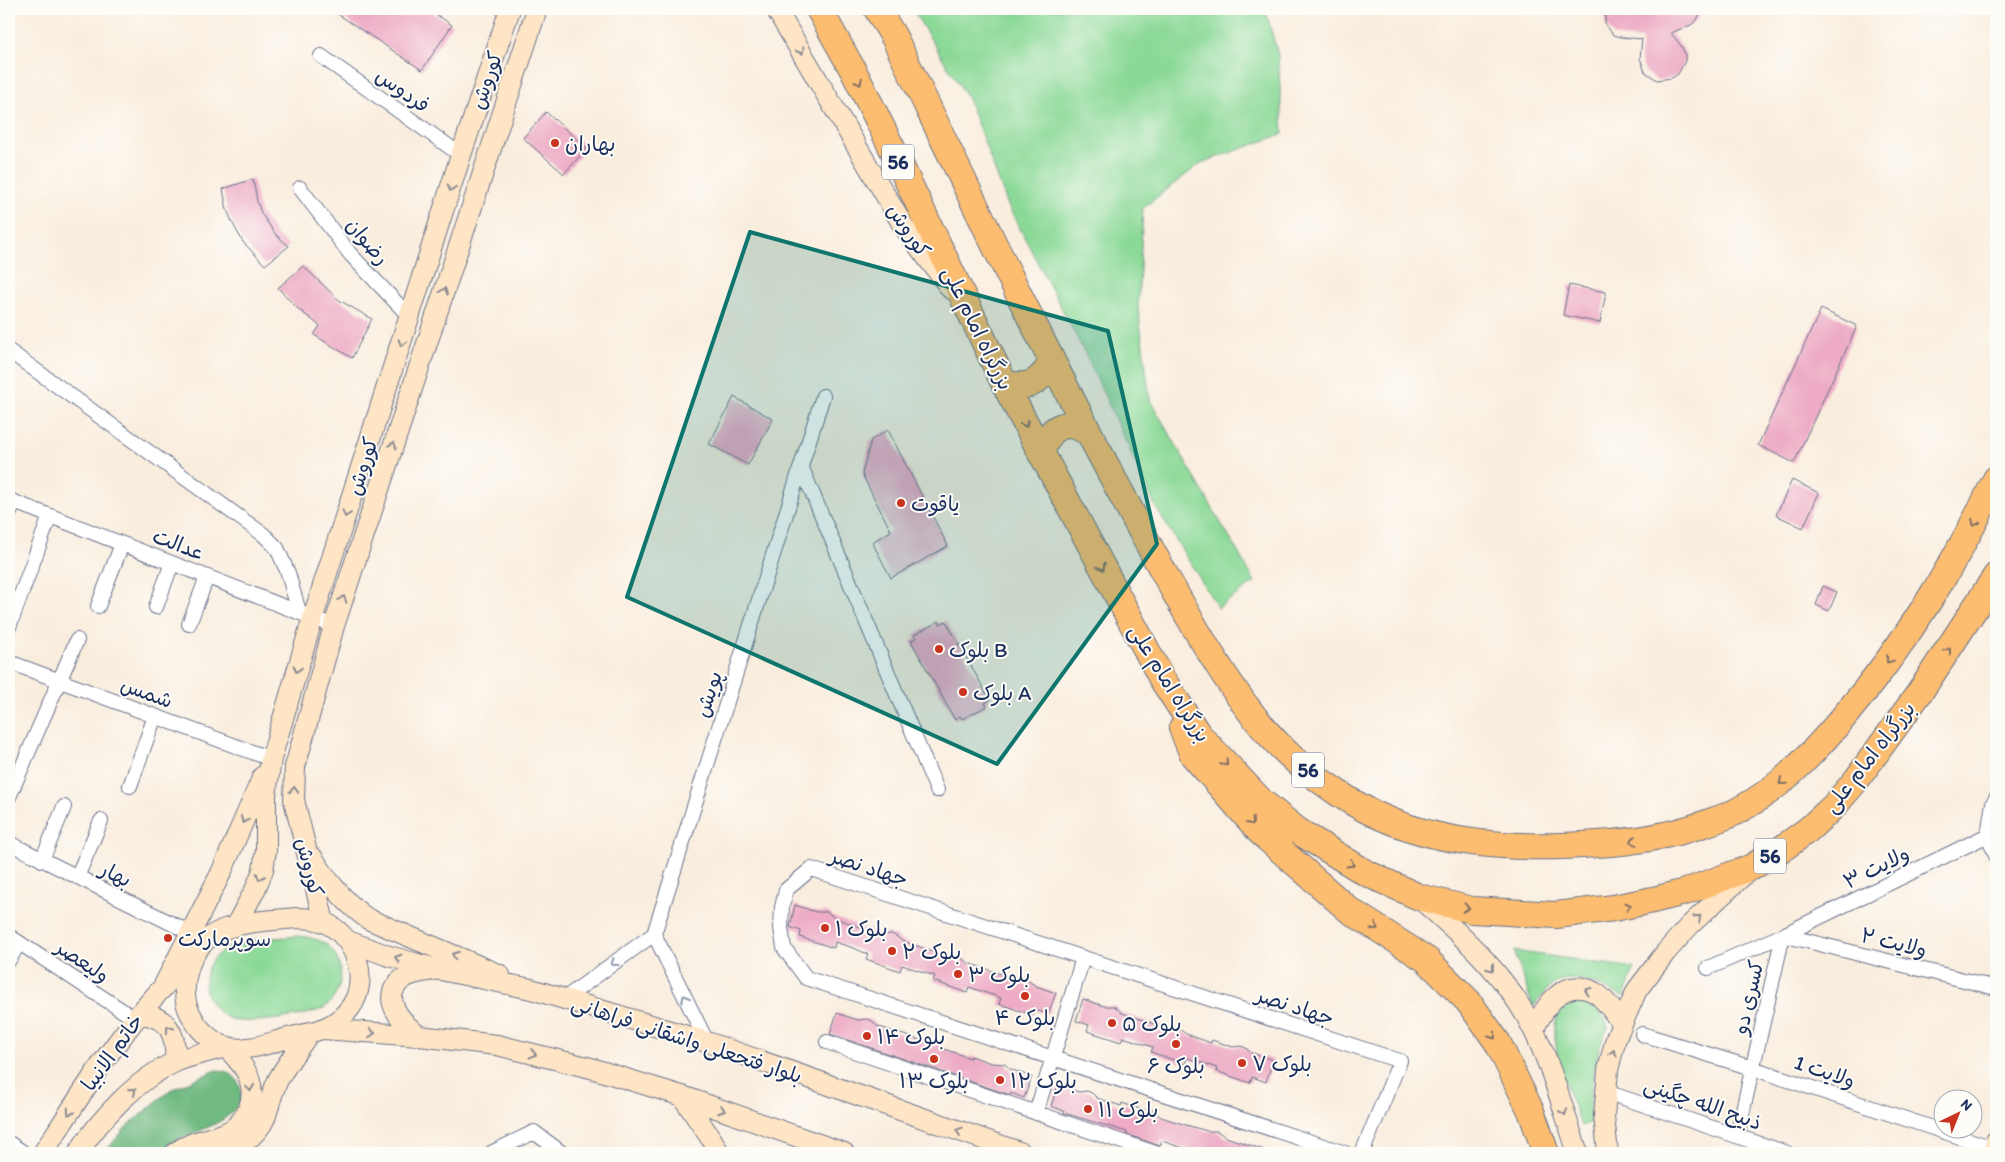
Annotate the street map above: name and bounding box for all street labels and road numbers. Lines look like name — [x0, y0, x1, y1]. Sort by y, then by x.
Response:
street label: کوروش — [464, 48, 509, 113]
street label: فردوس — [371, 62, 435, 118]
road number: 56 — [882, 144, 914, 180]
street label: کوروش — [881, 198, 936, 262]
street label: رضوان — [340, 212, 395, 270]
street label: بزرگراه امام علی — [934, 262, 1019, 396]
street label: کوروش — [341, 434, 384, 499]
street label: عدالت — [149, 523, 209, 565]
street label: بزرگراه امام علی — [1120, 619, 1216, 749]
street label: پویش — [689, 668, 728, 721]
street label: شمس — [118, 671, 176, 713]
street label: بزرگراه امام علی — [1818, 696, 1923, 820]
road number: 56 — [1292, 752, 1324, 788]
street label: کوروش — [290, 835, 329, 899]
road number: 56 — [1754, 838, 1786, 874]
street label: ولایت ۳ — [1839, 840, 1913, 894]
street label: جهاد نصر — [825, 842, 911, 891]
street label: بهار — [94, 855, 136, 893]
street label: ولایت ۲ — [1858, 922, 1930, 962]
street label: ولیعصر — [50, 933, 115, 988]
street label: کسری دو — [1727, 957, 1769, 1039]
street label: جهاد نصر — [1251, 981, 1337, 1030]
street label: بلوار فتحعلی واشقانی فراهانی — [568, 990, 806, 1090]
street label: خاتم الانبیا — [76, 1009, 152, 1098]
street label: ولایت 1 — [1791, 1049, 1859, 1093]
street label: ذبیح الله چگینی — [1640, 1071, 1765, 1137]

